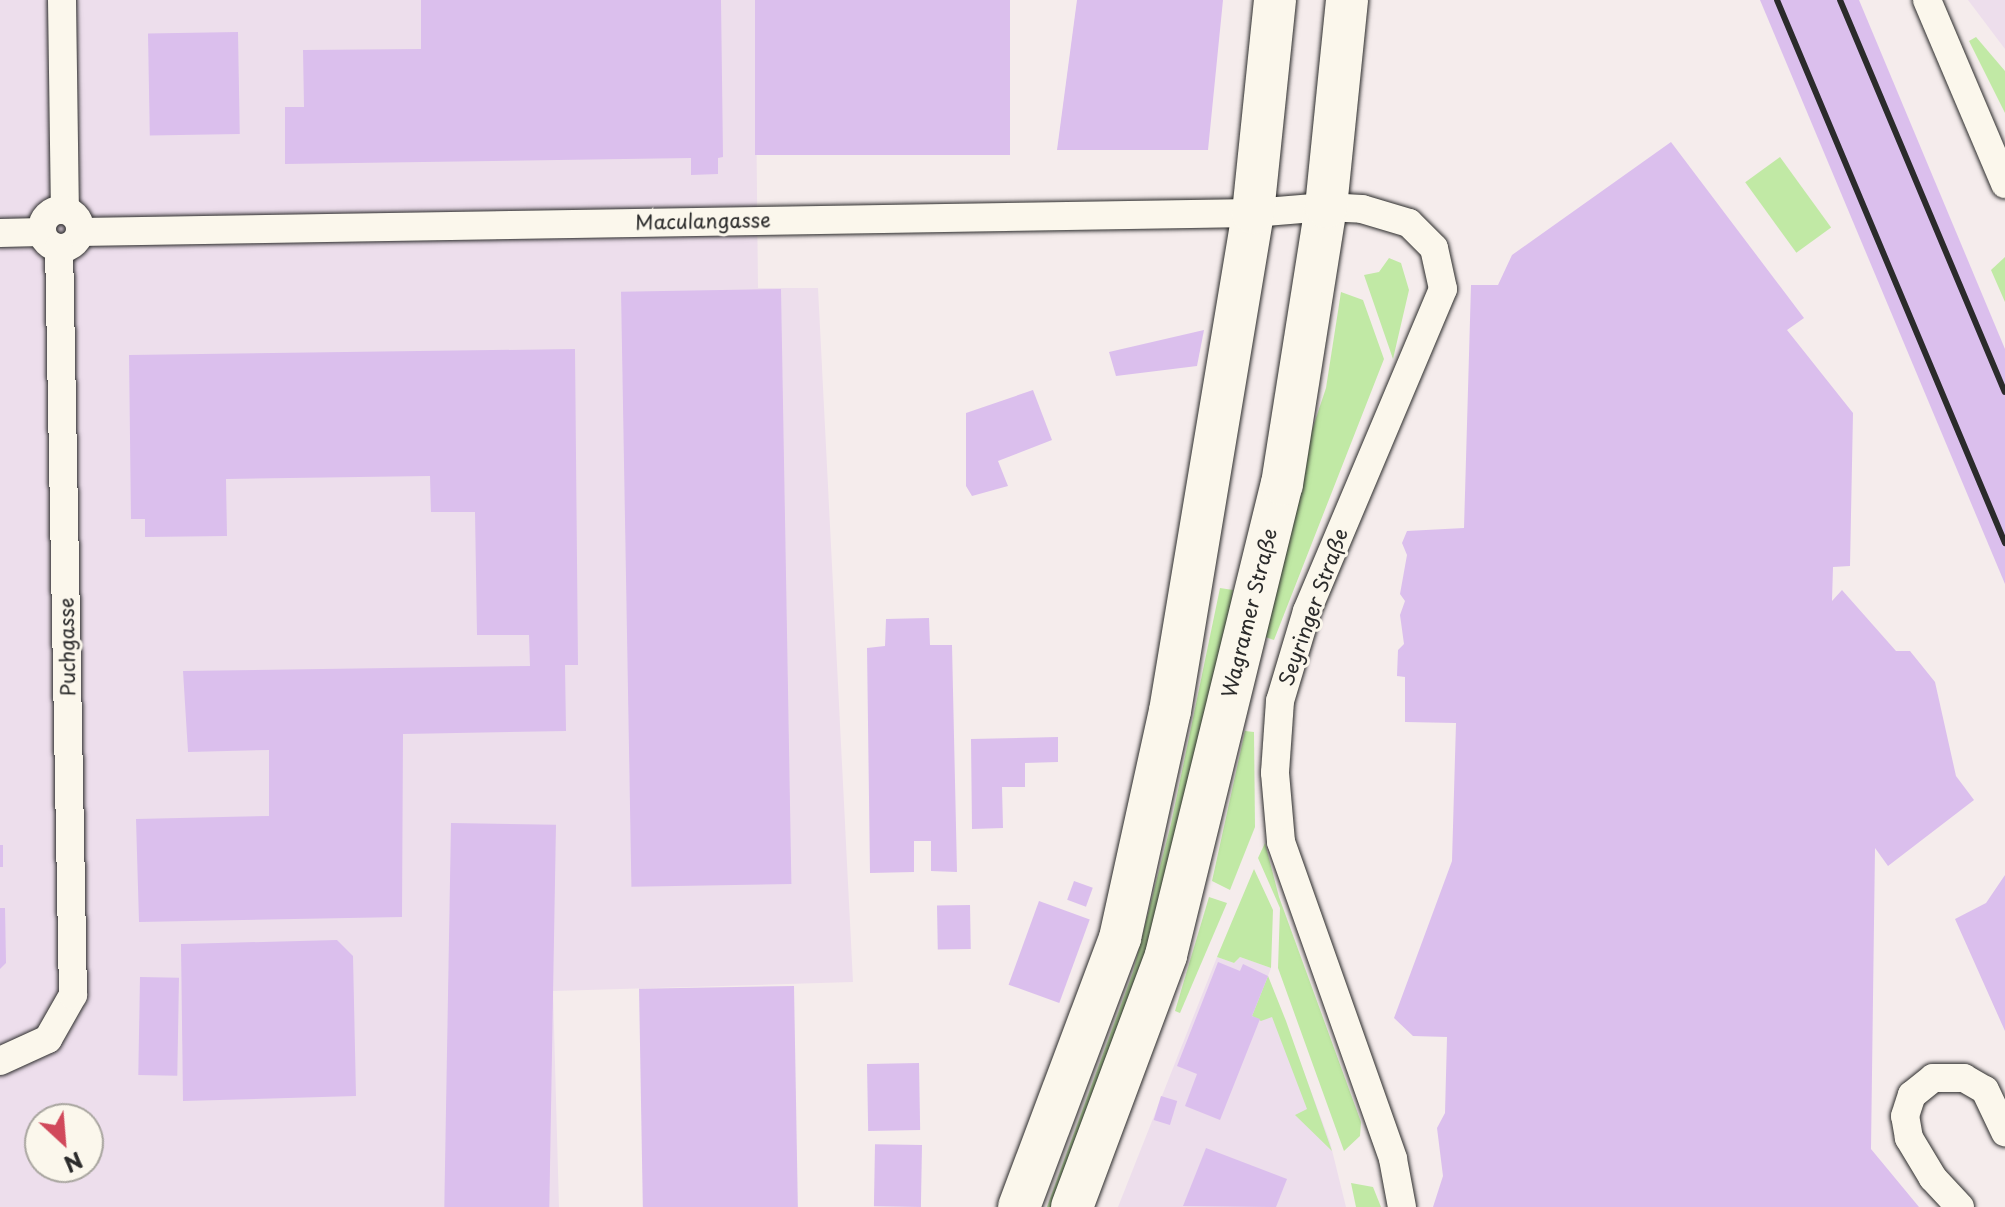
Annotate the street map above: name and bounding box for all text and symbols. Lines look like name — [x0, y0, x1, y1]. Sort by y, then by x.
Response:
street label: Maculangasse — [635, 208, 771, 234]
street label: Seyringer Straße — [1273, 525, 1353, 689]
street label: Wagramer Straße — [1216, 526, 1282, 700]
street label: Puchgasse — [54, 597, 80, 697]
north arrow — [24, 1103, 104, 1183]
text: N — [59, 1145, 89, 1182]

